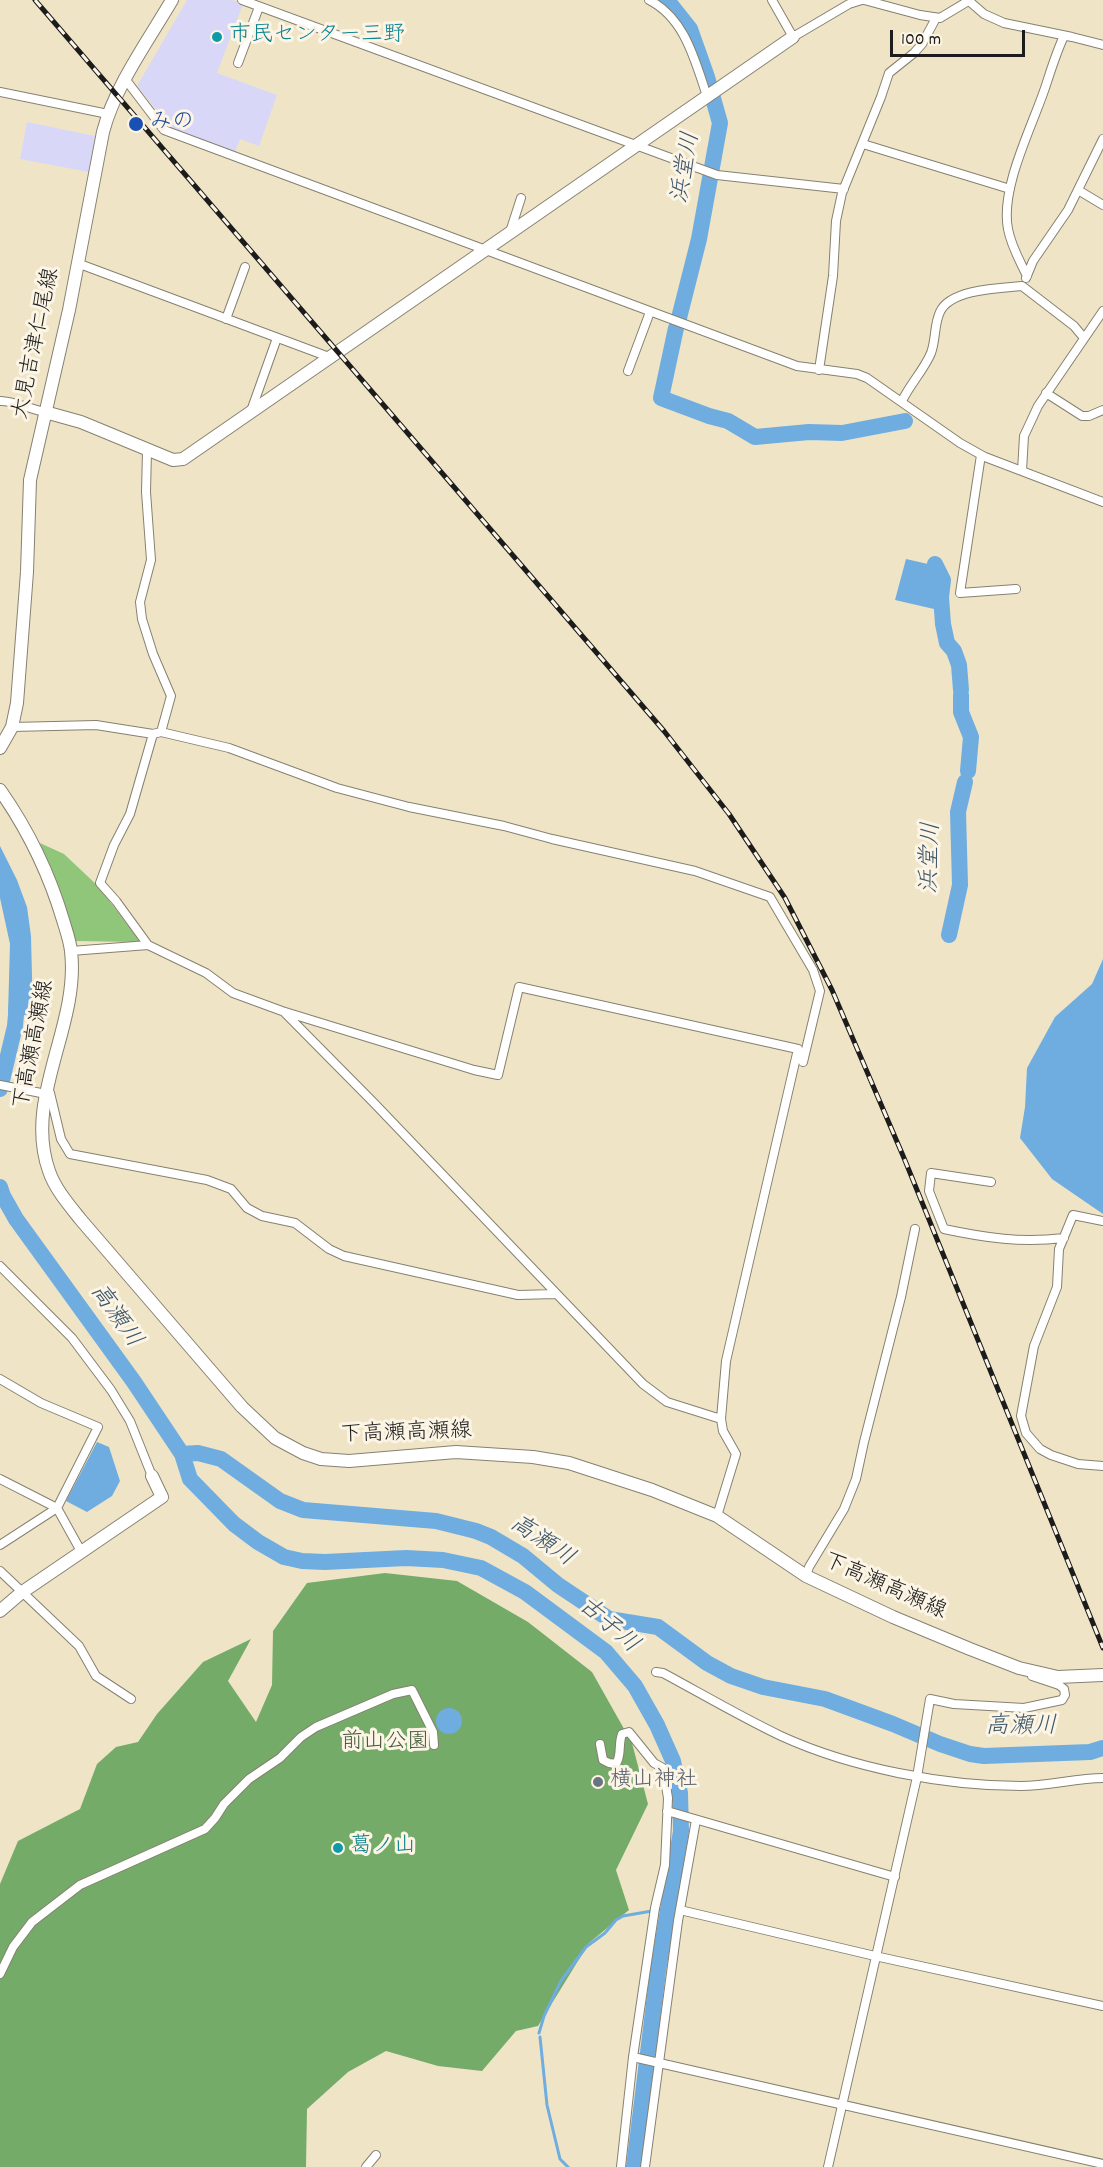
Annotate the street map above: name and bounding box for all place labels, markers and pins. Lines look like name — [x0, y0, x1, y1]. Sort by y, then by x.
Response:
place label: 市民センター三野 — [229, 24, 405, 50]
marker: 市民センター三野 — [210, 30, 224, 44]
place label: みの — [150, 111, 194, 137]
marker: みの — [127, 115, 145, 133]
place label: 横山神社 — [610, 1769, 698, 1795]
marker: 横山神社 — [591, 1775, 605, 1789]
place label: 葛ノ山 — [350, 1835, 416, 1861]
marker: 葛ノ山 — [331, 1841, 345, 1855]

